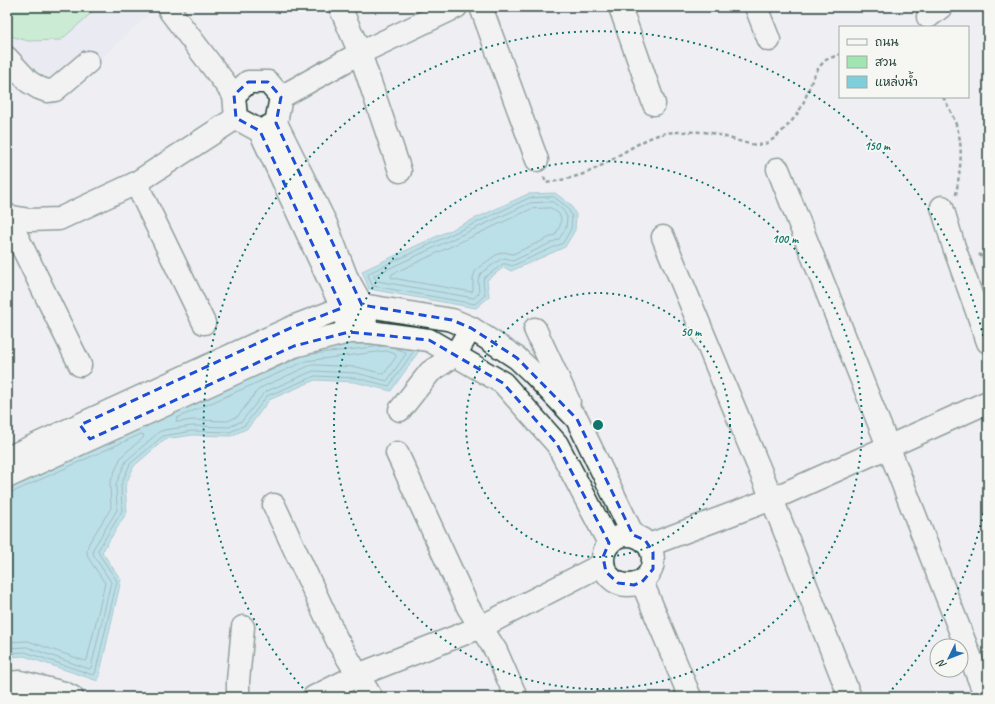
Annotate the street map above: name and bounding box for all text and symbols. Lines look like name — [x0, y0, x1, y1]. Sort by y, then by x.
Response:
legend — [839, 26, 969, 98]
text: ถนน — [875, 34, 899, 50]
text: สวน — [875, 54, 896, 70]
text: แหล่งน้ำ — [875, 71, 918, 90]
text: 150 m — [864, 138, 891, 154]
text: 100 m — [772, 231, 799, 247]
text: 50 m — [681, 324, 702, 340]
centre of rings — [591, 418, 605, 432]
north arrow — [929, 638, 969, 678]
text: N — [933, 656, 949, 672]

